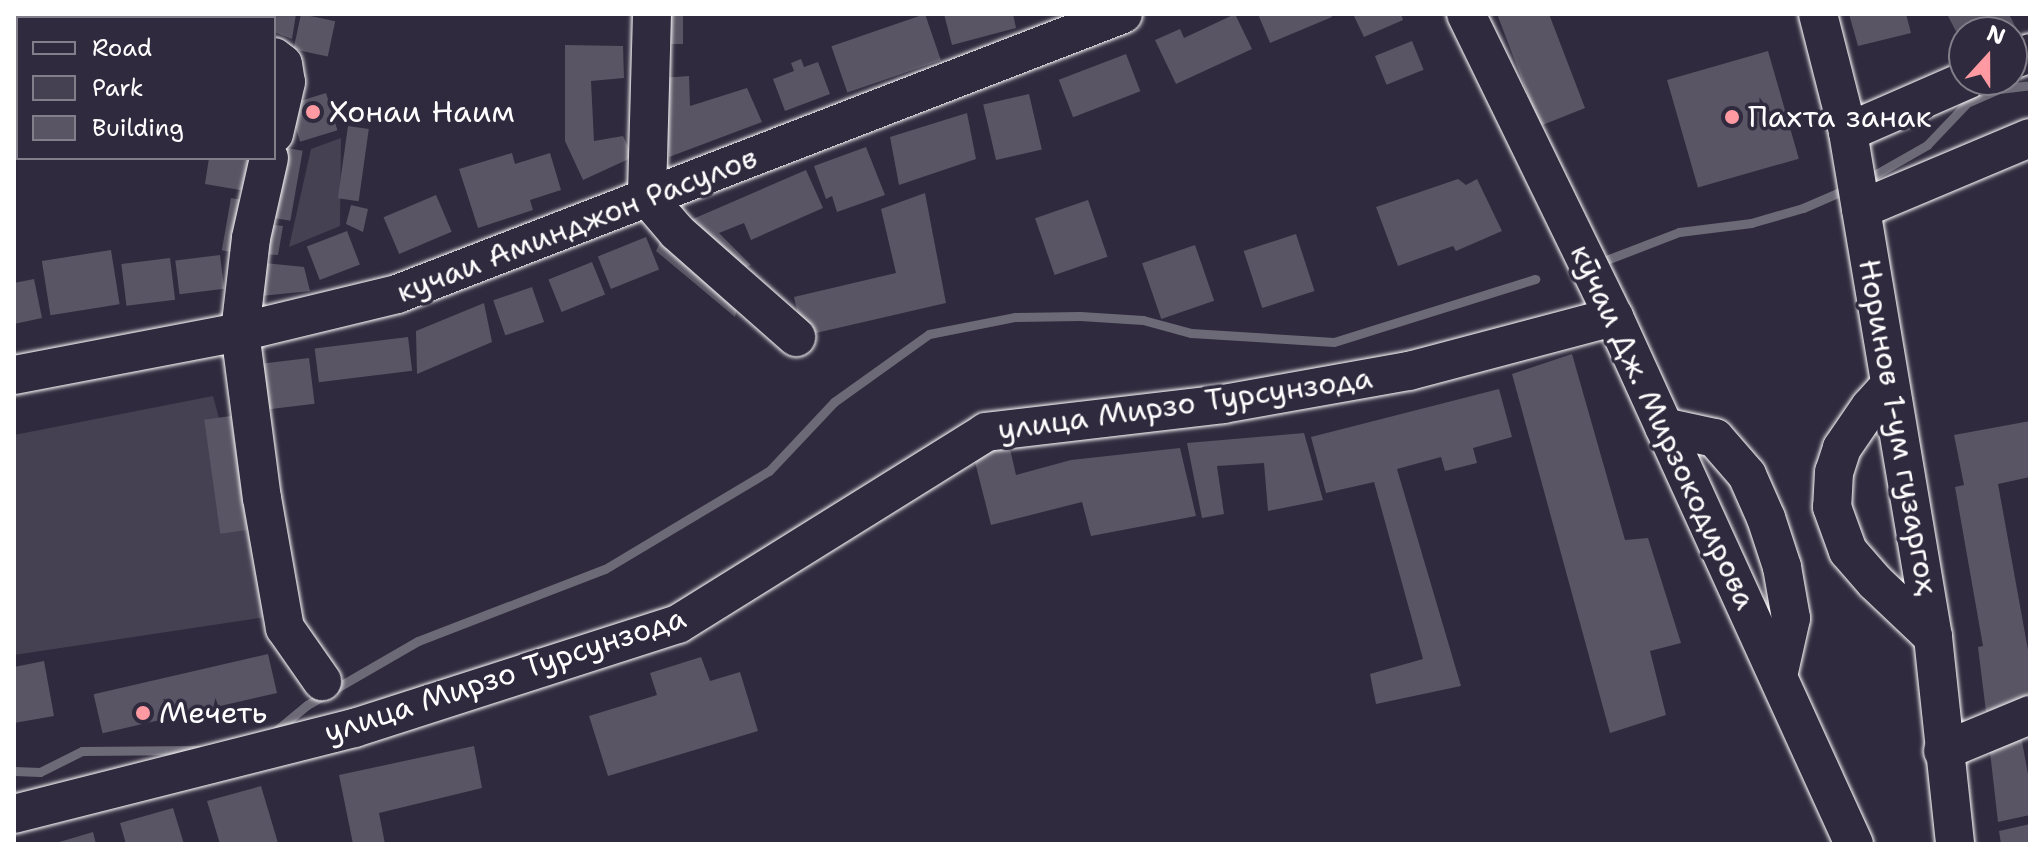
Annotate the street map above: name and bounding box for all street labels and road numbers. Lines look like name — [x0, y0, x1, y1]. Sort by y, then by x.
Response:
street label: кучаи Аминджон Расулов — [392, 140, 762, 310]
street label: кӯчаи Дж. Мирзокодирова — [1562, 239, 1764, 615]
street label: Норинов 1-ум гузаргоҳ — [1851, 256, 1945, 598]
street label: улица Мирзо Турсунзода — [995, 360, 1375, 448]
street label: улица Мирзо Турсунзода — [320, 600, 690, 750]

